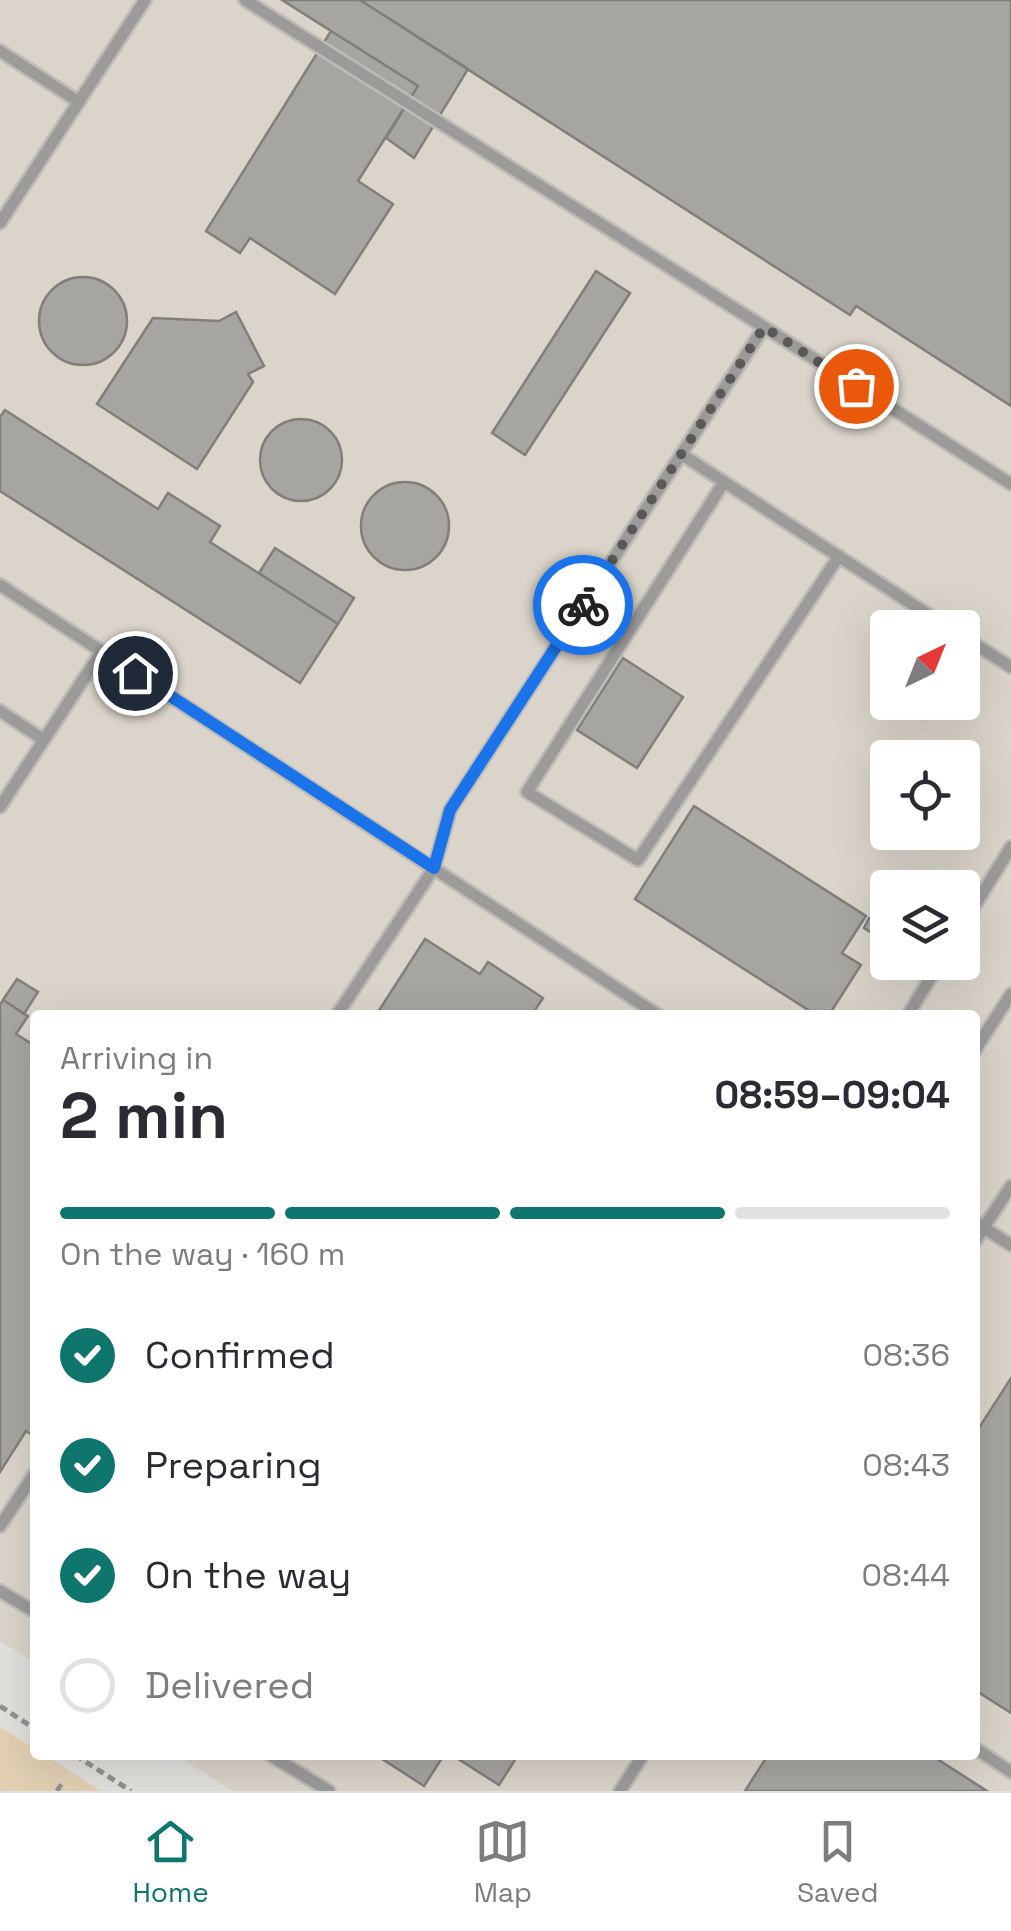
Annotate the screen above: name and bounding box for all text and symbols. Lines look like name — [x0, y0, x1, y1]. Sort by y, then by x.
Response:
pin — [814, 344, 899, 429]
icon: bag — [829, 359, 884, 414]
courier — [533, 555, 633, 655]
icon: bike — [556, 578, 611, 633]
north arrow — [870, 610, 980, 720]
map controls — [870, 610, 980, 980]
pin — [93, 631, 178, 716]
icon: home — [108, 646, 163, 701]
button: locate — [870, 740, 980, 850]
button: layers — [870, 870, 980, 980]
text: Arriving in — [60, 1038, 213, 1078]
text: 08:59–09:04 — [715, 1071, 950, 1119]
text: 2 min — [60, 1074, 228, 1157]
text: On the way · 160 m — [60, 1234, 345, 1274]
icon: check — [60, 1328, 115, 1383]
text: Confirmed — [145, 1331, 335, 1379]
text: 08:36 — [863, 1335, 950, 1375]
icon: check — [60, 1438, 115, 1493]
text: Preparing — [145, 1441, 322, 1489]
text: 08:43 — [862, 1445, 950, 1485]
icon: check — [60, 1548, 115, 1603]
text: On the way — [145, 1551, 351, 1599]
text: 08:44 — [861, 1555, 950, 1595]
text: Delivered — [145, 1661, 314, 1709]
tab: Home — [132, 1814, 209, 1910]
tab: Map — [474, 1814, 532, 1910]
tab: Saved — [797, 1814, 879, 1910]

